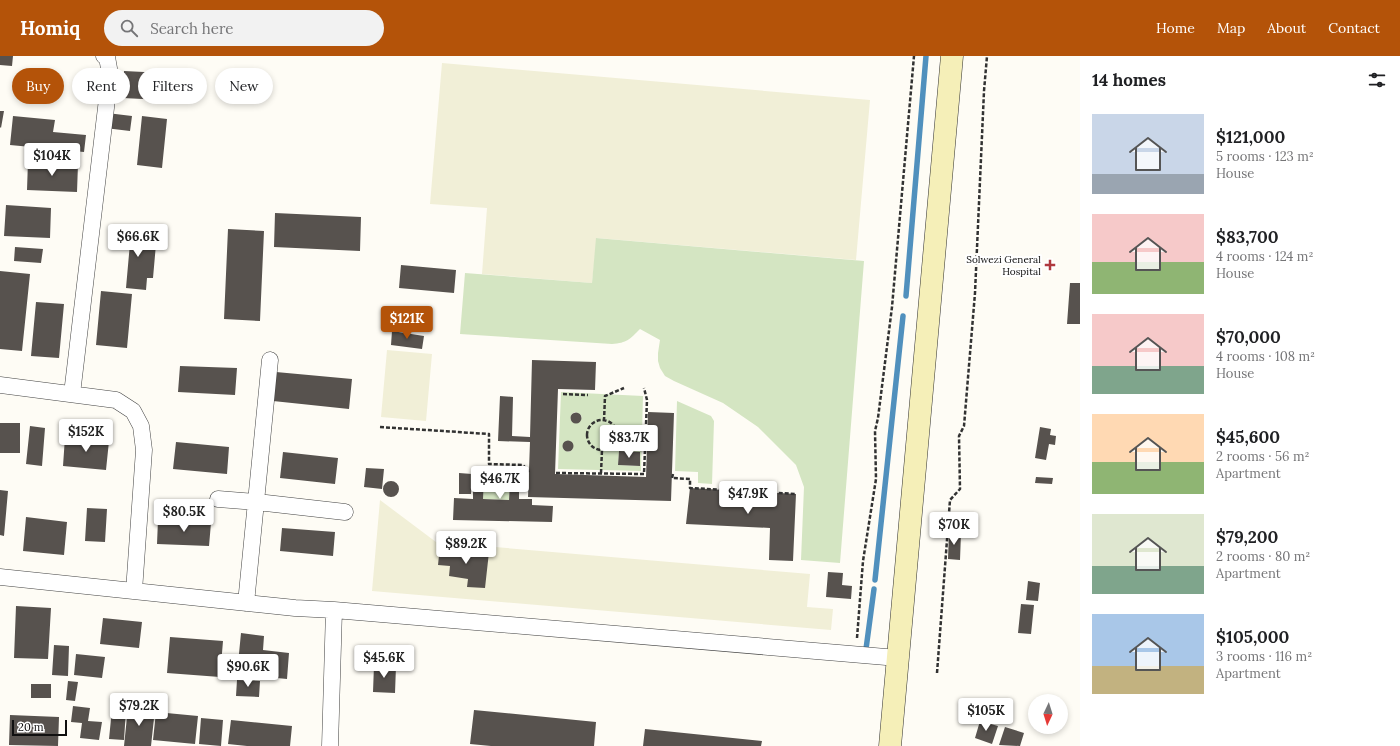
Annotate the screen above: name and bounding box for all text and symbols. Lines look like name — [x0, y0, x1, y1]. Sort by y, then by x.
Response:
search box — [104, 10, 384, 46]
text: Homiq — [20, 16, 80, 40]
icon: search — [118, 17, 140, 39]
text: Search here — [150, 19, 233, 38]
text: Home — [1156, 19, 1195, 37]
text: Map — [1217, 19, 1245, 37]
text: About — [1267, 19, 1306, 37]
text: Contact — [1328, 19, 1380, 37]
chip: Buy — [12, 68, 64, 104]
chip: Rent — [72, 68, 130, 104]
chip: Filters — [138, 68, 207, 104]
chip: New — [215, 68, 273, 104]
text: 14 homes — [1092, 69, 1166, 91]
icon: filters — [1366, 69, 1388, 91]
text: $121,000 — [1216, 126, 1285, 148]
icon: home — [1124, 130, 1172, 178]
pin: $104K — [24, 143, 80, 177]
text: $104K — [33, 147, 71, 164]
text: 5 rooms · 123 m² — [1216, 148, 1314, 165]
text: House — [1216, 165, 1254, 182]
pin: $66.6K — [105, 224, 171, 258]
text: $83,700 — [1216, 226, 1279, 248]
text: $66.6K — [117, 228, 159, 245]
icon: home — [1124, 230, 1172, 278]
text: 4 rooms · 124 m² — [1216, 248, 1313, 265]
place label: Solwezi General Hospital — [966, 253, 1041, 278]
marker: Solwezi General Hospital — [1044, 259, 1056, 271]
text: House — [1216, 265, 1254, 282]
pin: $121K — [379, 306, 435, 340]
text: $121K — [390, 310, 424, 327]
text: $70,000 — [1216, 326, 1281, 348]
icon: home — [1124, 330, 1172, 378]
text: 4 rooms · 108 m² — [1216, 348, 1315, 365]
text: House — [1216, 365, 1254, 382]
pin: $152K — [58, 419, 114, 453]
text: $152K — [68, 423, 104, 440]
pin: $83.7K — [596, 425, 662, 459]
text: $45,600 — [1216, 426, 1280, 448]
text: $83.7K — [609, 429, 649, 446]
icon: home — [1124, 430, 1172, 478]
text: 2 rooms · 56 m² — [1216, 448, 1310, 465]
text: Apartment — [1216, 465, 1281, 482]
pin: $46.7K — [467, 466, 533, 500]
text: $46.7K — [480, 470, 520, 487]
pin: $47.9K — [715, 481, 781, 515]
text: $47.9K — [728, 485, 768, 502]
pin: $80.5K — [151, 499, 217, 533]
text: $80.5K — [163, 503, 205, 520]
pin: $70K — [930, 512, 978, 546]
text: $70K — [938, 516, 970, 533]
text: $79,200 — [1216, 526, 1278, 548]
icon: home — [1124, 530, 1172, 578]
pin: $89.2K — [433, 531, 499, 565]
text: $89.2K — [445, 535, 487, 552]
text: 2 rooms · 80 m² — [1216, 548, 1310, 565]
text: Apartment — [1216, 565, 1281, 582]
text: $105,000 — [1216, 626, 1289, 648]
icon: home — [1124, 630, 1172, 678]
pin: $45.6K — [351, 645, 417, 679]
text: 3 rooms · 116 m² — [1216, 648, 1312, 665]
text: $45.6K — [363, 649, 405, 666]
pin: $90.6K — [215, 654, 281, 688]
text: $90.6K — [227, 658, 269, 675]
text: Apartment — [1216, 665, 1281, 682]
pin: $79.2K — [106, 693, 172, 727]
north arrow — [1028, 694, 1068, 734]
map controls — [1028, 694, 1068, 734]
text: $79.2K — [119, 697, 159, 714]
pin: $105K — [958, 698, 1014, 732]
text: $105K — [967, 702, 1005, 719]
scale bar — [12, 718, 67, 737]
text: 20 m — [18, 720, 43, 734]

